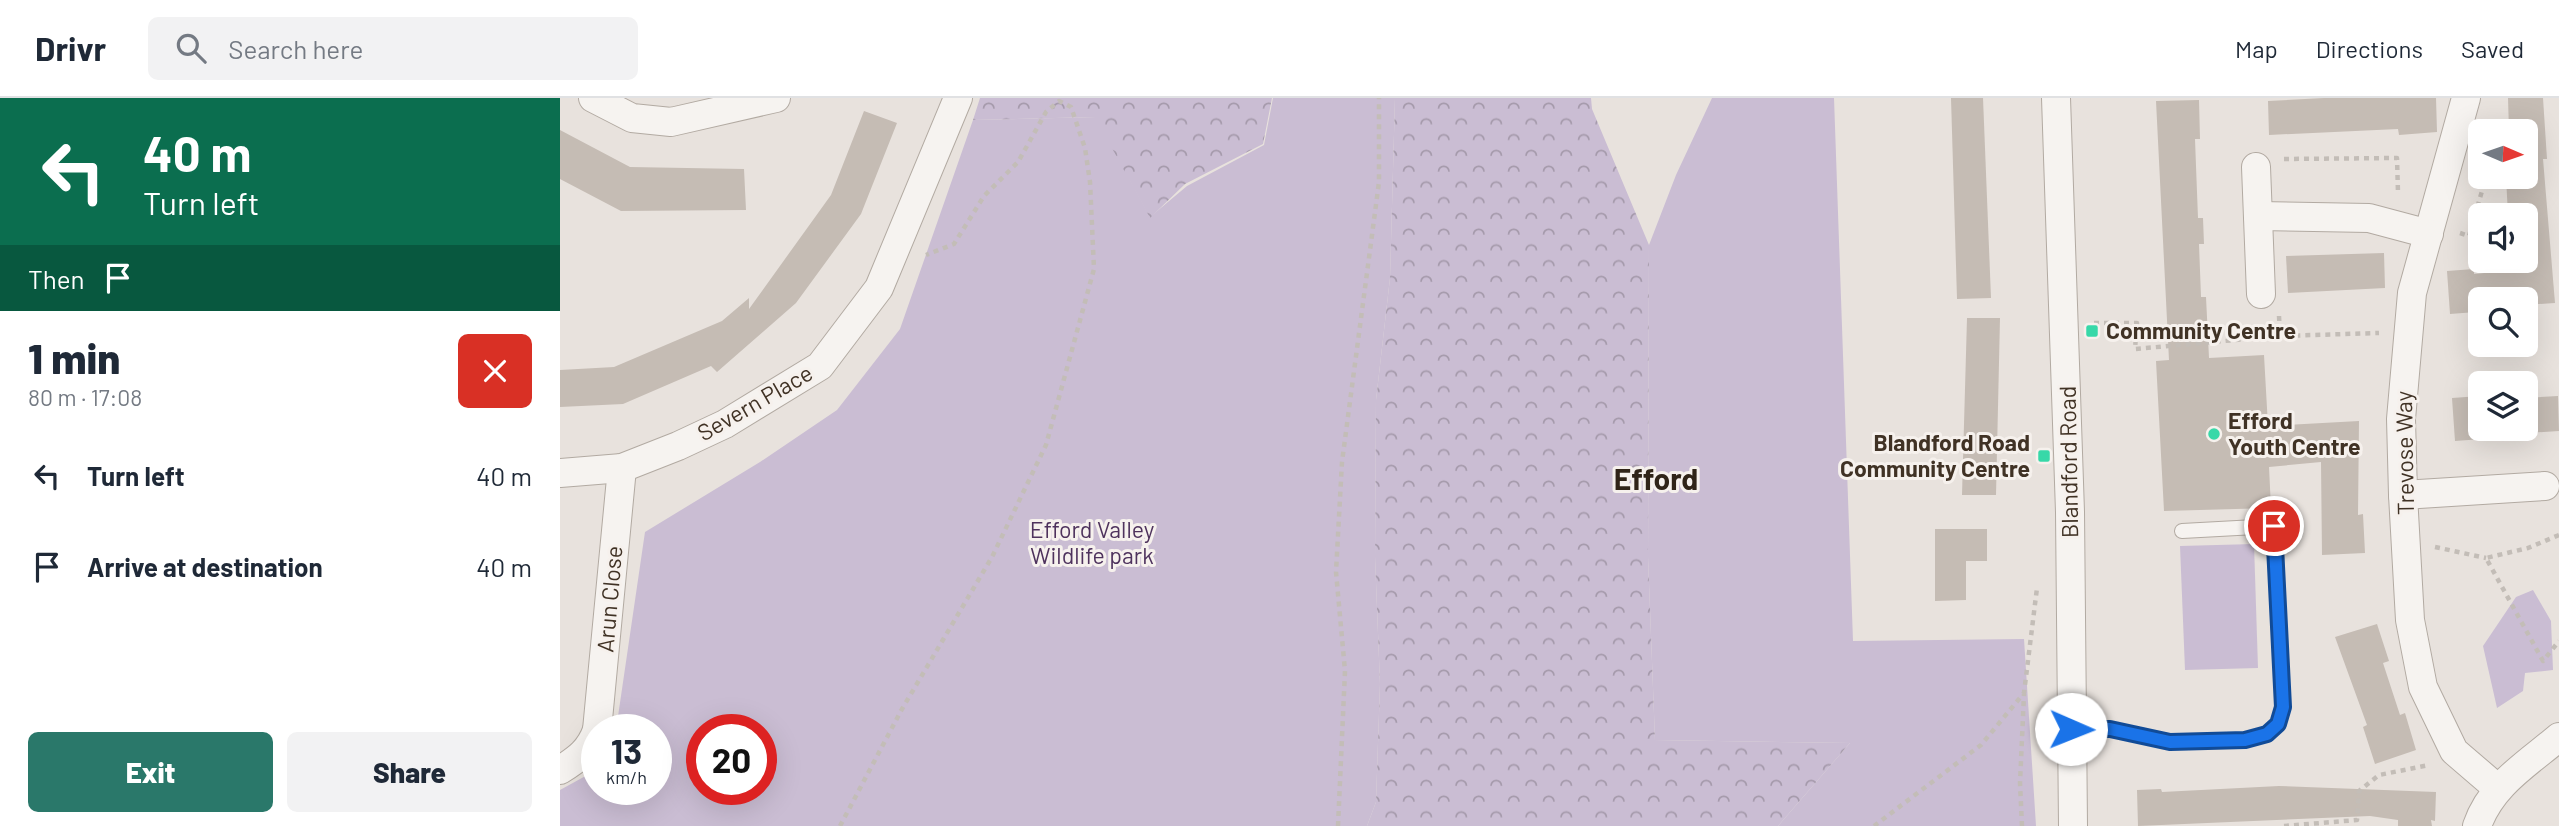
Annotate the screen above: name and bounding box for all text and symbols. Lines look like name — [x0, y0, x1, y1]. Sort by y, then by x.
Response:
search box — [148, 17, 638, 80]
text: Drivr — [35, 28, 106, 68]
icon: search — [172, 29, 210, 67]
text: Search here — [228, 33, 363, 64]
text: Map — [2235, 34, 2278, 63]
text: Directions — [2316, 34, 2423, 63]
text: Saved — [2461, 34, 2524, 63]
north arrow — [2468, 119, 2538, 189]
map controls — [2468, 119, 2538, 441]
text: 40 m — [143, 123, 251, 182]
icon: left — [28, 126, 119, 217]
text: Turn left — [143, 183, 260, 221]
button: sound — [2468, 203, 2538, 273]
icon: arrive — [99, 259, 137, 297]
text: Then — [28, 263, 85, 294]
button: search — [2468, 287, 2538, 357]
place label: Community Centre — [2106, 316, 2296, 344]
marker: Community Centre — [2084, 323, 2100, 339]
text: 1 min — [28, 332, 120, 382]
button: close — [458, 334, 532, 408]
street label: Severn Place — [692, 358, 817, 446]
button: layers — [2468, 371, 2538, 441]
text: 80 m · 17:08 — [28, 383, 142, 411]
street label: Blandford Road — [2053, 386, 2083, 538]
street label: Trevose Way — [2389, 390, 2419, 515]
place label: Efford Youth Centre — [2228, 406, 2361, 460]
marker: Efford Youth Centre — [2206, 426, 2222, 442]
place label: Blandford Road Community Centre — [1840, 428, 2030, 482]
marker: Blandford Road Community Centre — [2036, 448, 2052, 464]
icon: left — [28, 457, 66, 495]
text: Turn left — [87, 460, 185, 491]
text: 40 m — [476, 460, 532, 491]
district label: Efford — [1614, 460, 1698, 496]
pin — [2244, 496, 2304, 556]
icon: arrive — [2255, 507, 2293, 545]
park label: Efford Valley Wildlife park — [1030, 515, 1155, 569]
street label: Arun Close — [590, 545, 628, 653]
icon: arrive — [28, 548, 66, 586]
text: Arrive at destination — [87, 551, 323, 582]
text: 40 m — [476, 551, 532, 582]
position arrow — [2034, 692, 2108, 766]
speed limit sign: 20 — [686, 714, 777, 805]
text: 13 — [611, 729, 642, 771]
button: Exit — [28, 732, 273, 812]
button: Share — [287, 732, 532, 812]
text: km/h — [606, 766, 647, 788]

